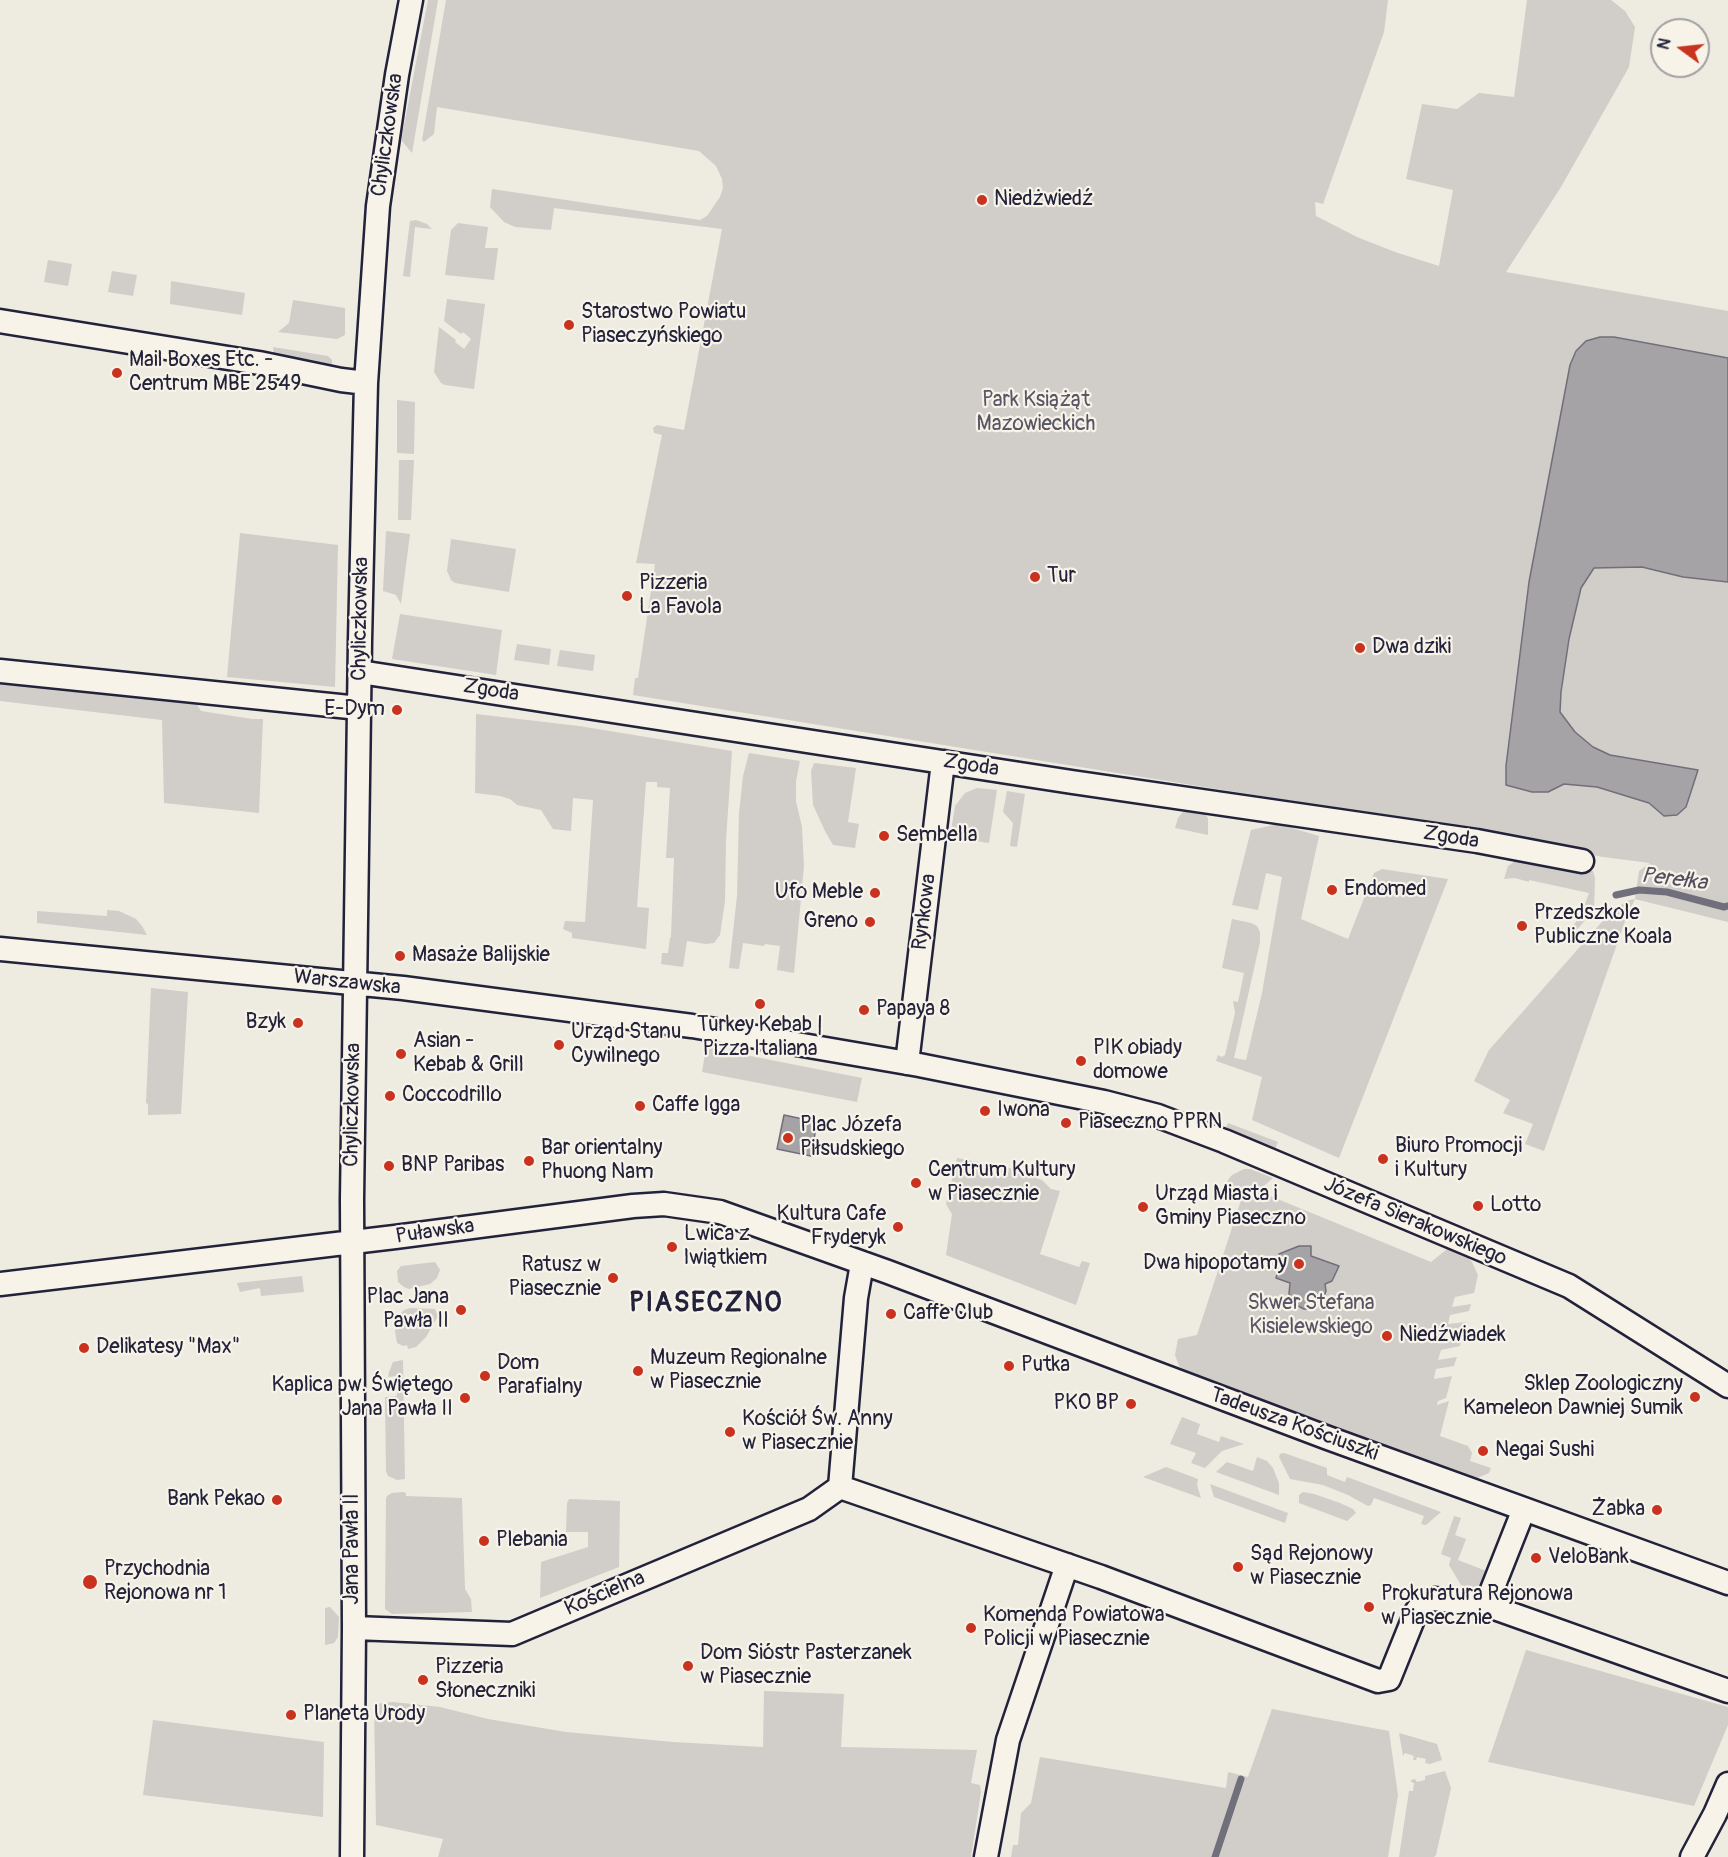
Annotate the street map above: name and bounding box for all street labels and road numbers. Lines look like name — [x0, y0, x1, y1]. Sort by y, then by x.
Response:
street label: Chyliczkowska — [367, 72, 409, 198]
street label: Chyliczkowska — [347, 557, 375, 681]
street label: Zgoda — [461, 674, 521, 708]
street label: Zgoda — [941, 749, 1001, 783]
street label: Zgoda — [1421, 821, 1481, 855]
street label: Rynkowa — [908, 872, 942, 952]
street label: Warszawska — [292, 965, 402, 1001]
street label: Chyliczkowska — [339, 1043, 367, 1167]
street label: Józefa Sierakowskiego — [1320, 1172, 1510, 1272]
street label: Puławska — [394, 1214, 476, 1250]
street label: Tadeusza Kościuszki — [1206, 1383, 1382, 1467]
street label: Jana Pawła II — [340, 1493, 366, 1605]
street label: Kościelna — [561, 1566, 649, 1622]

